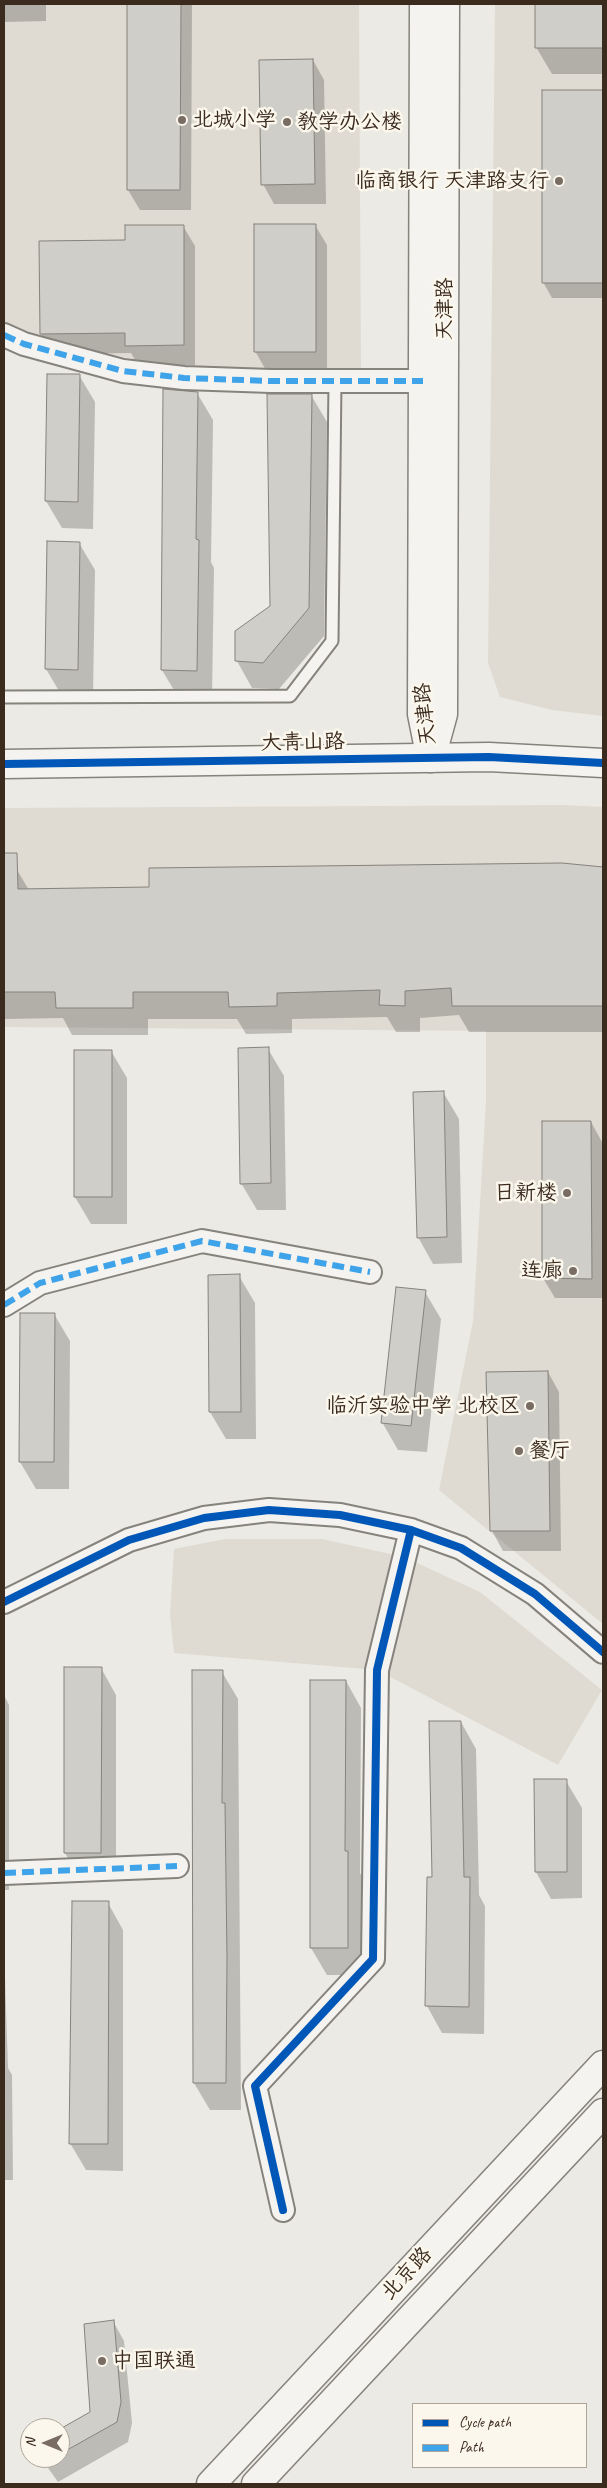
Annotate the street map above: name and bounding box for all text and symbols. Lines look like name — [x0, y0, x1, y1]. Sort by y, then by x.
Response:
place label: 北城小学 — [192, 107, 276, 133]
place label: 教学办公楼 — [297, 109, 402, 135]
marker: 北城小学 — [176, 114, 188, 126]
marker: 教学办公楼 — [281, 116, 293, 128]
place label: 临商银行 天津路支行 — [355, 168, 549, 194]
marker: 临商银行 天津路支行 — [553, 175, 565, 187]
street label: 天津路 — [432, 278, 458, 340]
street label: 天津路 — [410, 681, 442, 747]
street label: 大青山路 — [261, 730, 345, 756]
place label: 日新楼 — [494, 1180, 557, 1206]
marker: 日新楼 — [561, 1187, 573, 1199]
place label: 连廊 — [521, 1258, 563, 1284]
marker: 连廊 — [567, 1265, 579, 1277]
place label: 临沂实验中学 北校区 — [326, 1393, 520, 1419]
marker: 临沂实验中学 北校区 — [524, 1400, 536, 1412]
place label: 餐厅 — [529, 1438, 571, 1464]
marker: 餐厅 — [513, 1445, 525, 1457]
street label: 北京路 — [376, 2242, 438, 2306]
place label: 中国联通 — [112, 2348, 196, 2374]
marker: 中国联通 — [96, 2355, 108, 2367]
legend — [412, 2403, 587, 2468]
text: Cycle path — [459, 2413, 511, 2432]
north arrow — [20, 2418, 70, 2468]
text: Path — [459, 2438, 484, 2457]
text: N — [22, 2439, 39, 2447]

